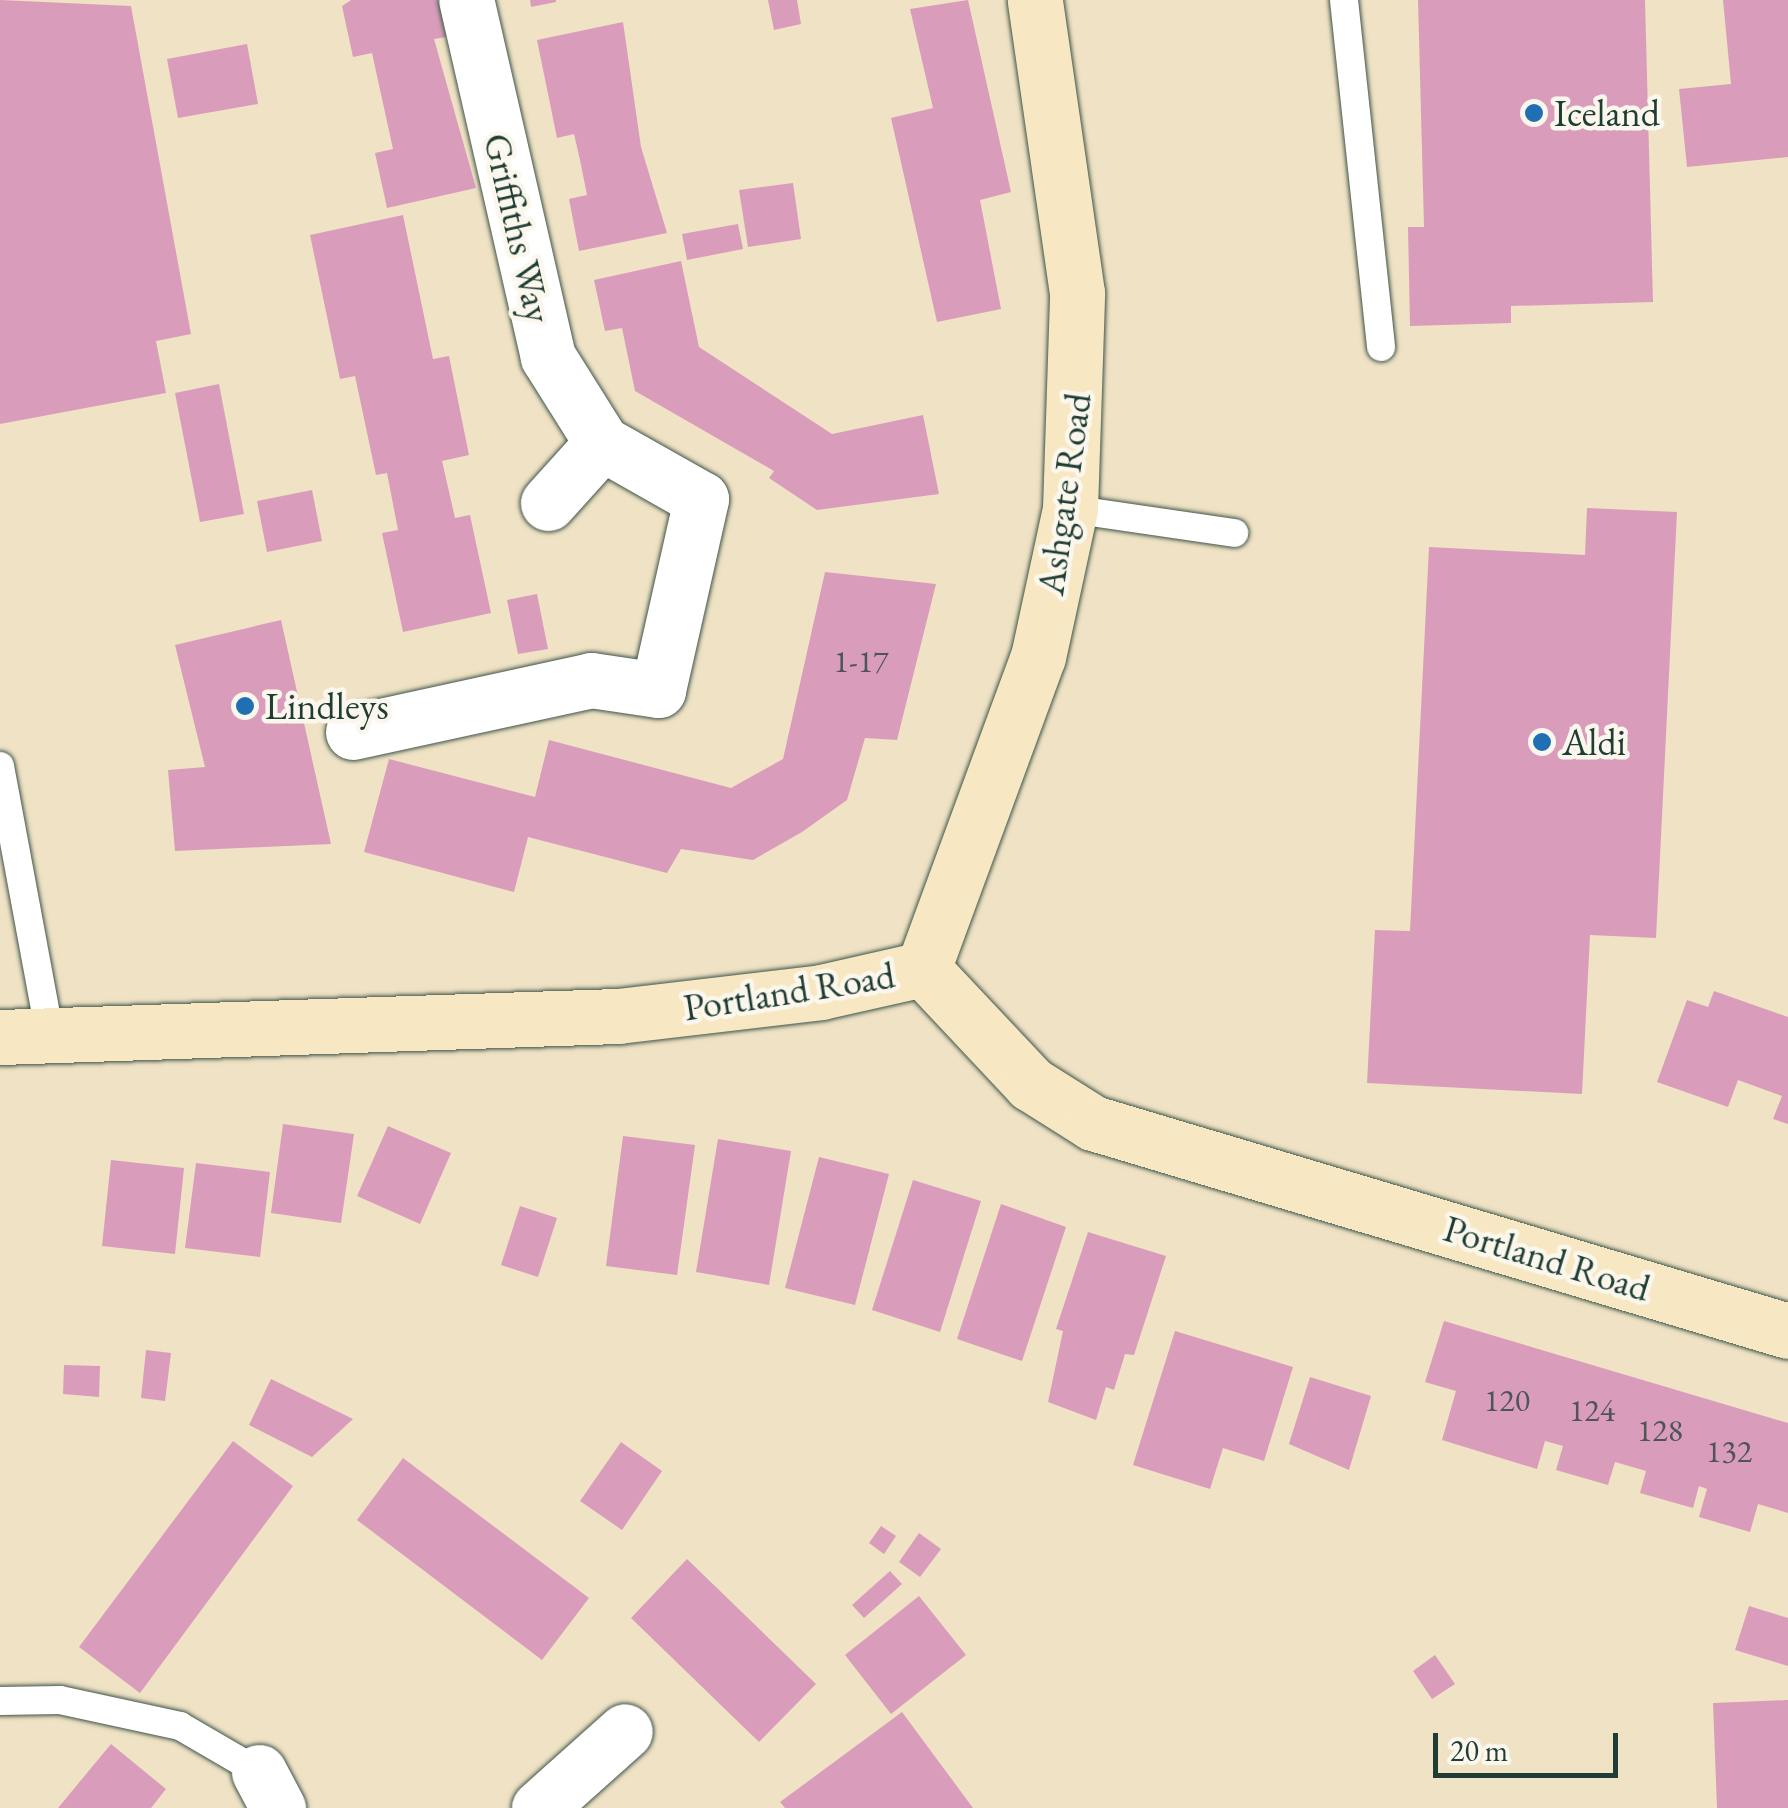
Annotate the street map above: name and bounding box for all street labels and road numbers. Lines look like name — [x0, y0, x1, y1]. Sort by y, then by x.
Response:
street label: Griffiths Way — [474, 129, 562, 327]
street label: Ashgate Road — [1027, 390, 1101, 598]
street label: Portland Road — [680, 952, 898, 1030]
street label: Portland Road — [1438, 1205, 1656, 1311]

